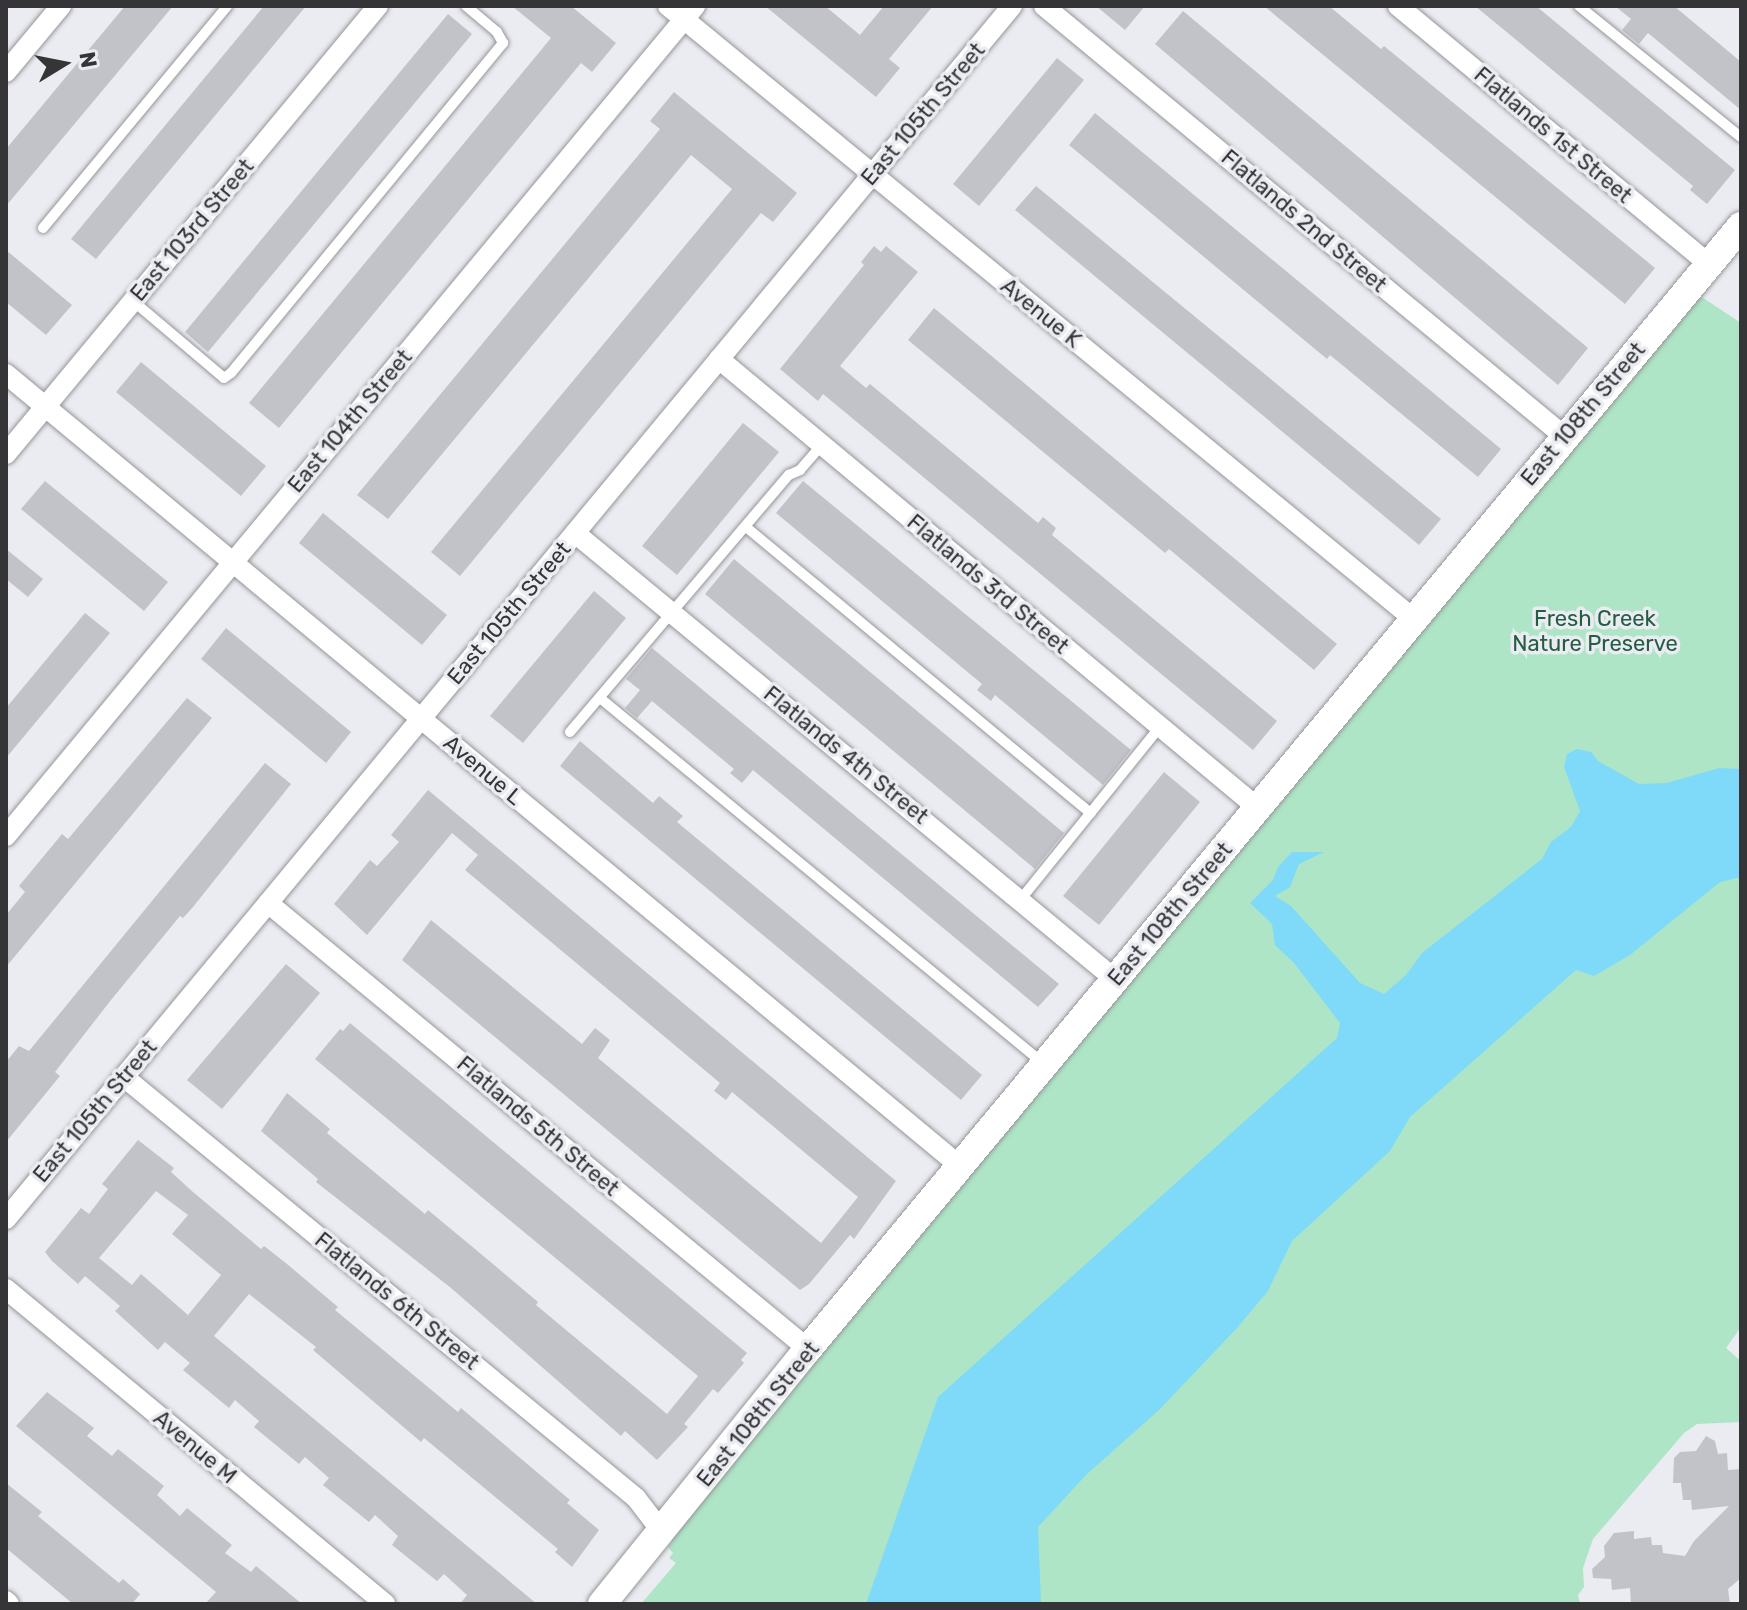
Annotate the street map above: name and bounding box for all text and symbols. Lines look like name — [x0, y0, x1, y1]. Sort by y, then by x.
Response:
north arrow — [24, 24, 104, 104]
street label: East 105th Street — [856, 37, 990, 191]
text: N — [73, 50, 103, 70]
street label: Flatlands 1st Street — [1469, 61, 1637, 209]
street label: Flatlands 2nd Street — [1216, 144, 1392, 298]
street label: East 103rd Street — [125, 154, 259, 306]
street label: Avenue K — [996, 273, 1086, 353]
street label: East 108th Street — [1515, 337, 1651, 491]
street label: East 104th Street — [282, 344, 418, 498]
street label: Flatlands 3rd Street — [902, 509, 1074, 659]
street label: East 105th Street — [442, 536, 576, 690]
park label: Fresh Creek Nature Preserve — [1512, 605, 1678, 656]
street label: Flatlands 4th Street — [758, 681, 934, 829]
street label: Avenue L — [438, 729, 528, 811]
street label: East 108th Street — [1102, 837, 1238, 991]
street label: East 105th Street — [28, 1034, 162, 1188]
street label: Flatlands 5th Street — [452, 1051, 624, 1201]
street label: Flatlands 6th Street — [310, 1227, 484, 1375]
street label: East 108th Street — [691, 1336, 825, 1492]
street label: Avenue M — [148, 1405, 242, 1489]

